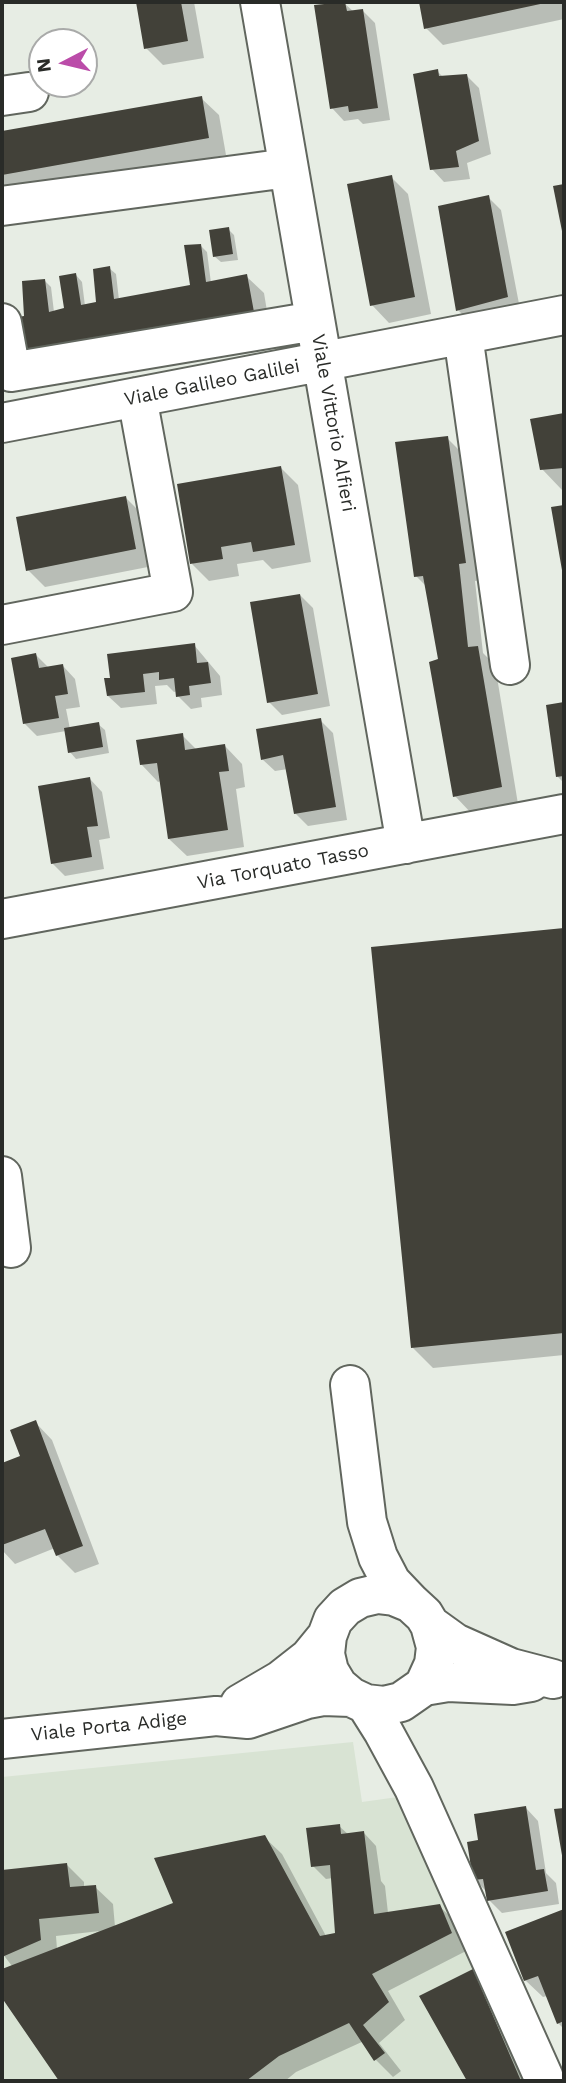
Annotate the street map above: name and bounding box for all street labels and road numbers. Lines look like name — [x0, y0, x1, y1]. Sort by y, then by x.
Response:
street label: Viale Vittorio Alfieri — [306, 332, 360, 514]
street label: Viale Galileo Galilei — [122, 355, 302, 411]
street label: Via Torquato Tasso — [195, 839, 371, 895]
street label: Viale Porta Adige — [30, 1707, 188, 1747]

